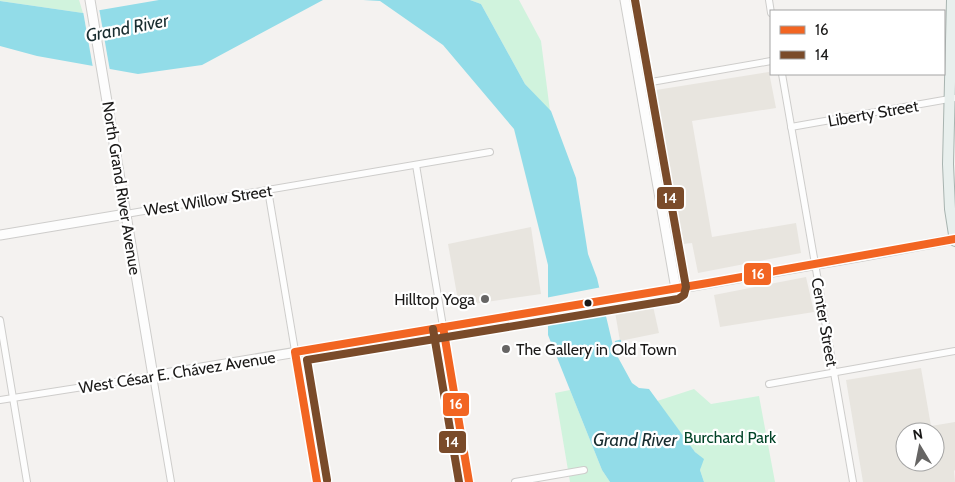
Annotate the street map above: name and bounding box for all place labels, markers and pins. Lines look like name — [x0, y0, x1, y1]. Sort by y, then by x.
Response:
place label: Hilltop Yoga — [394, 290, 475, 309]
marker: Hilltop Yoga — [479, 293, 491, 305]
unlabelled marker — [583, 298, 593, 308]
place label: The Gallery in Old Town — [516, 340, 677, 359]
marker: The Gallery in Old Town — [500, 343, 512, 355]

